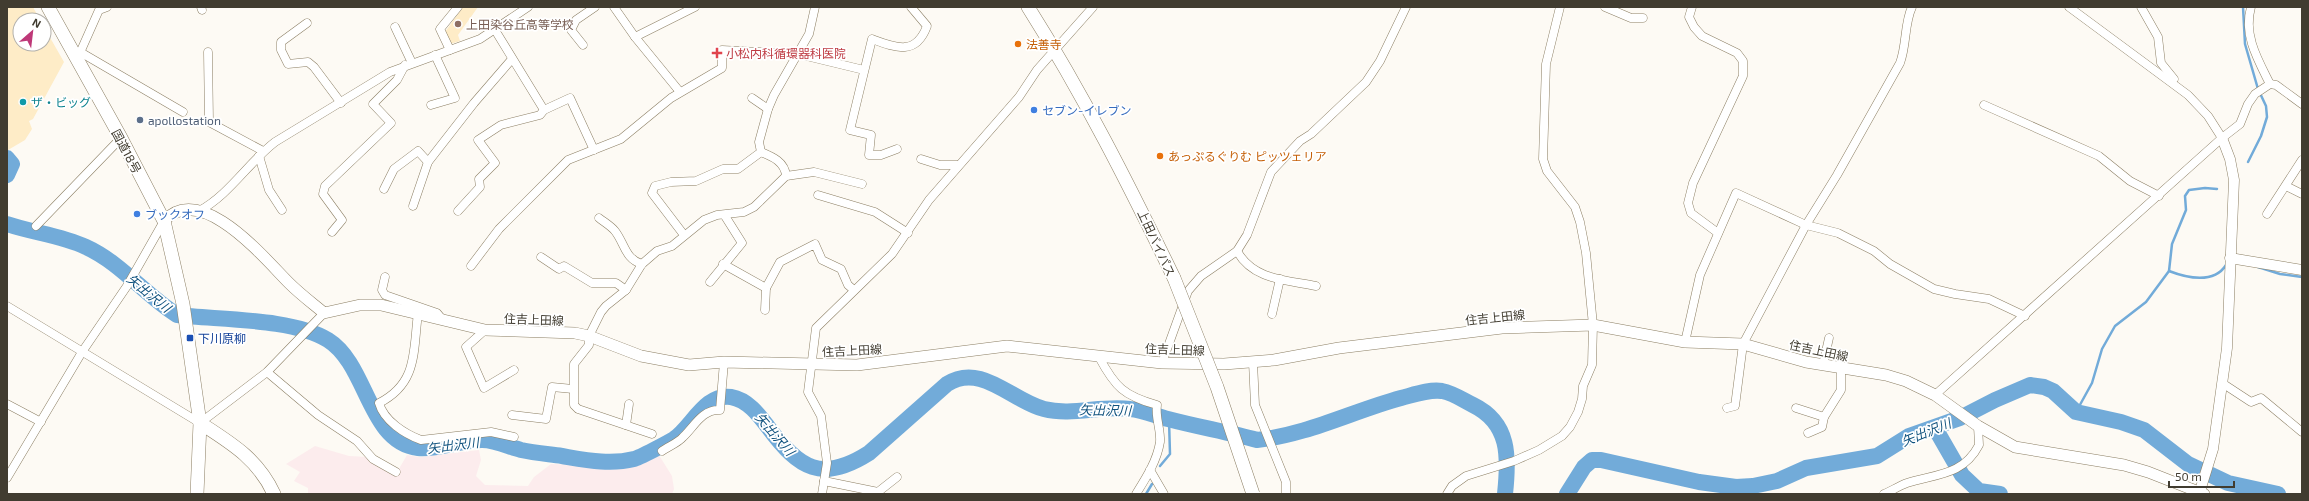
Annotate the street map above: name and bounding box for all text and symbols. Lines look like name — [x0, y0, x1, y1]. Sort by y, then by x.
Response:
north arrow — [12, 12, 52, 52]
text: N — [30, 15, 44, 30]
place label: 上田染谷丘高等学校 — [466, 17, 574, 31]
marker: 上田染谷丘高等学校 — [453, 19, 463, 29]
place label: 法善寺 — [1026, 37, 1062, 51]
marker: 法善寺 — [1013, 39, 1023, 49]
place label: 小松内科循環器科医院 — [726, 46, 846, 60]
marker: 小松内科循環器科医院 — [711, 47, 723, 59]
place label: ザ・ビッグ — [31, 95, 91, 109]
marker: ザ・ビッグ — [18, 97, 28, 107]
place label: セブン-イレブン — [1042, 103, 1131, 117]
marker: セブン-イレブン — [1029, 105, 1039, 115]
place label: apollostation — [148, 113, 221, 127]
marker: apollostation — [135, 115, 145, 125]
street label: 国道18号 — [110, 126, 144, 176]
place label: あっぷるぐりむ ピッツェリア — [1168, 149, 1327, 163]
marker: あっぷるぐりむ ピッツェリア — [1155, 151, 1165, 161]
place label: ブックオフ — [145, 207, 205, 221]
street label: 上田バイパス — [1135, 208, 1179, 278]
marker: ブックオフ — [132, 209, 142, 219]
water label: 矢出沢川 — [124, 270, 176, 317]
street label: 住吉上田線 — [1464, 307, 1526, 327]
street label: 住吉上田線 — [504, 311, 564, 327]
place label: 下川原柳 — [198, 331, 246, 345]
marker: 下川原柳 — [185, 333, 195, 343]
street label: 住吉上田線 — [1788, 337, 1850, 363]
street label: 住吉上田線 — [822, 341, 882, 359]
street label: 住吉上田線 — [1145, 341, 1205, 357]
water label: 矢出沢川 — [1079, 402, 1133, 418]
water label: 矢出沢川 — [752, 409, 799, 460]
water label: 矢出沢川 — [1899, 414, 1955, 449]
water label: 矢出沢川 — [426, 434, 482, 456]
scale bar — [2169, 463, 2234, 489]
text: 50 m — [2175, 469, 2202, 483]

